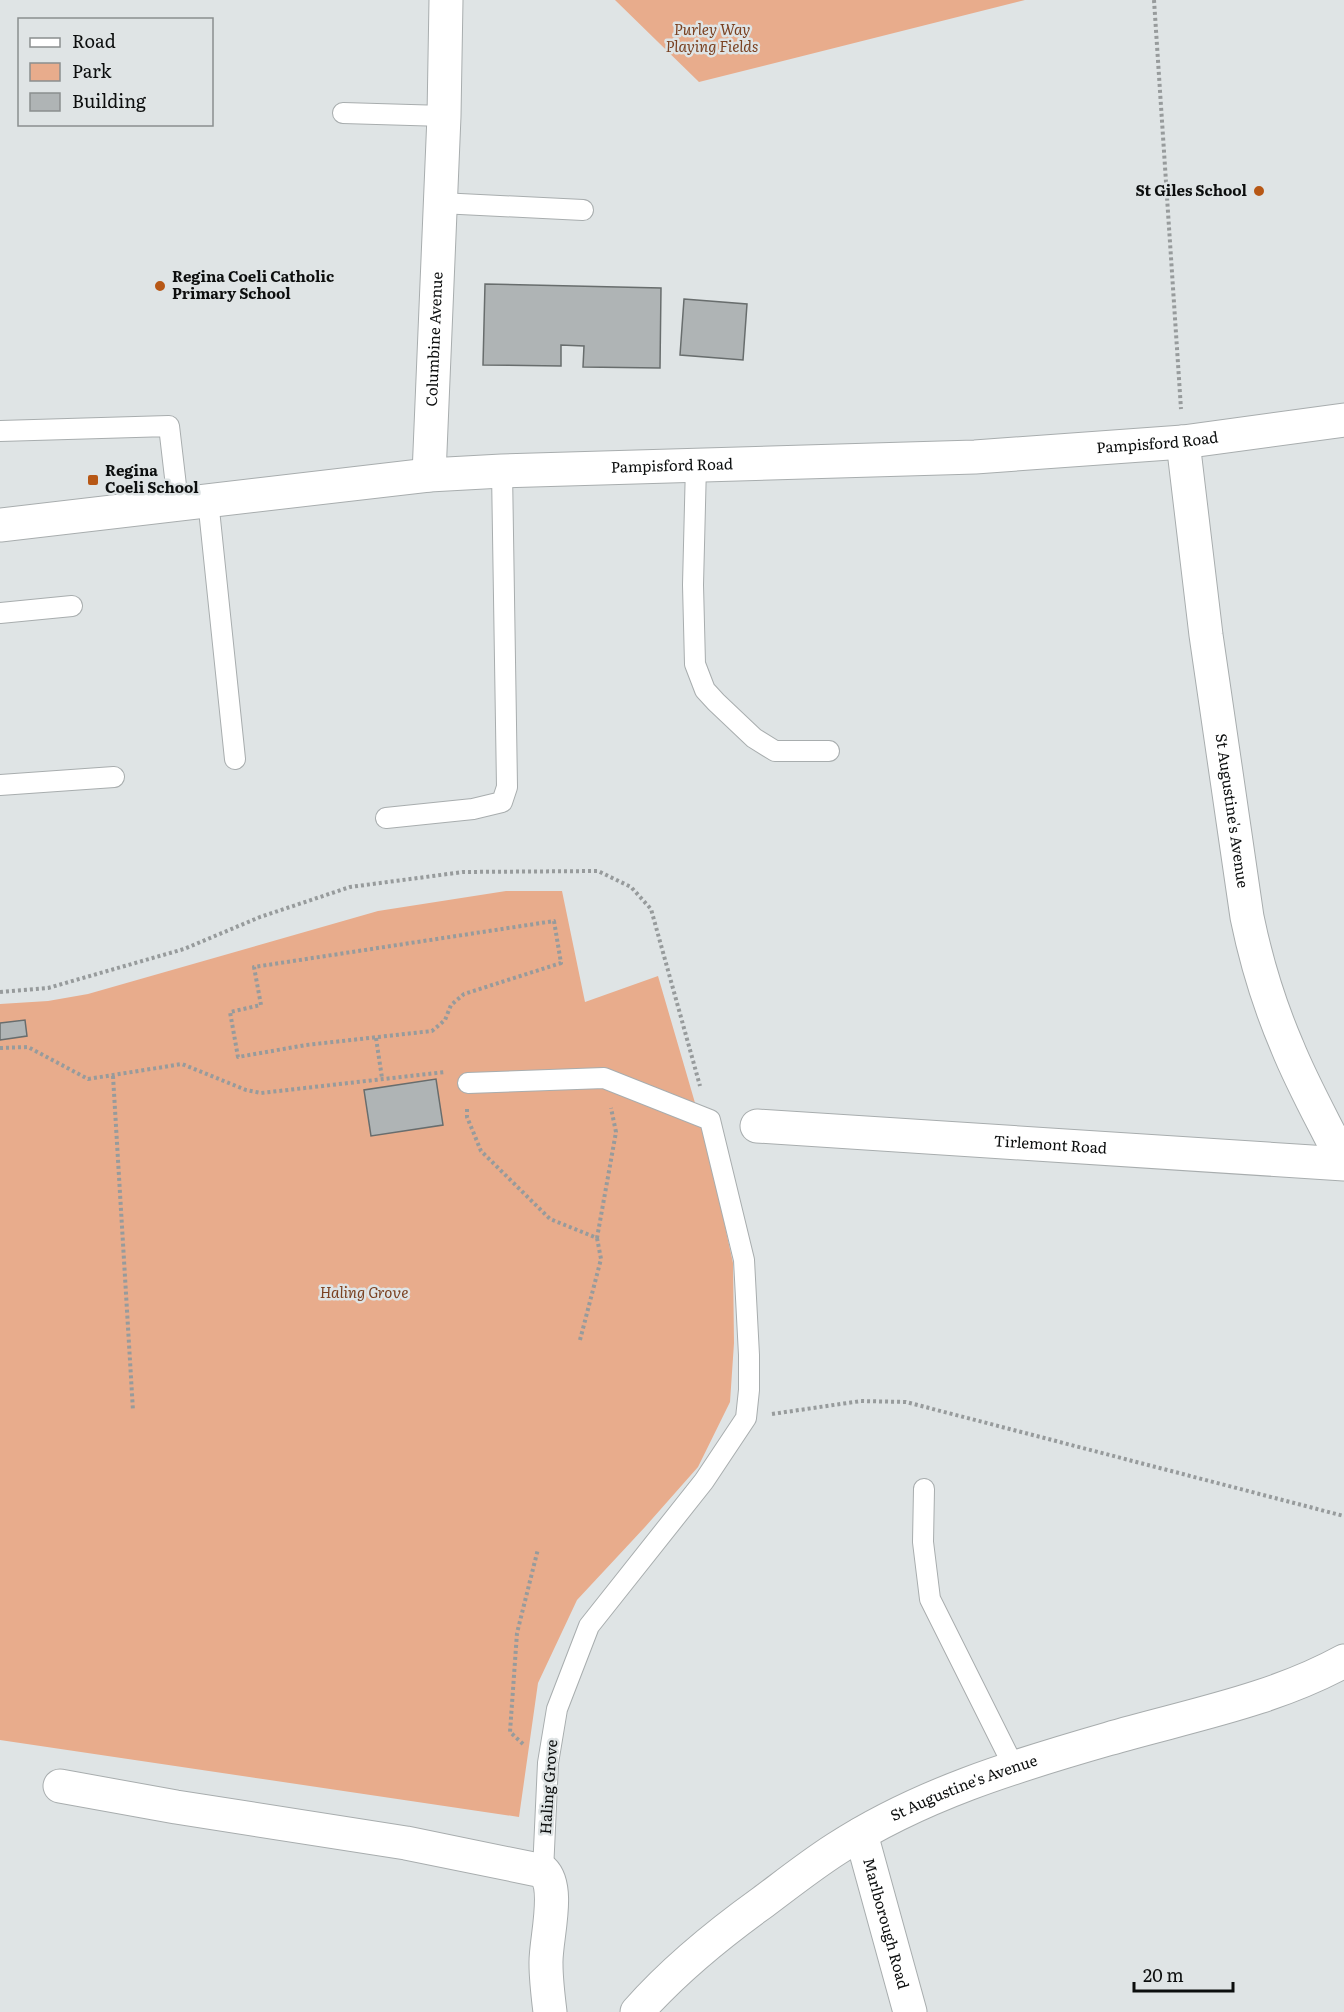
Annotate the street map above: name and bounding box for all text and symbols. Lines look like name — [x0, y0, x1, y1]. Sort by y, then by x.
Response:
park label: Purley Way Playing Fields — [666, 17, 758, 57]
legend — [18, 18, 213, 126]
text: Road — [72, 27, 116, 54]
text: Park — [72, 57, 113, 84]
text: Building — [72, 87, 147, 114]
place label: St Giles School — [1135, 178, 1248, 201]
marker: St Giles School — [1252, 184, 1266, 198]
place label: Regina Coeli Catholic Primary School — [172, 264, 334, 304]
street label: Columbine Avenue — [419, 271, 447, 407]
marker: Regina Coeli Catholic Primary School — [153, 279, 167, 293]
street label: Pampisford Road — [1095, 424, 1219, 458]
street label: Pampisford Road — [610, 451, 733, 478]
place label: Regina Coeli School — [105, 458, 199, 498]
marker: Regina Coeli School — [86, 473, 100, 487]
street label: St Augustine's Avenue — [1210, 732, 1256, 890]
street label: Tirlemont Road — [993, 1128, 1108, 1159]
park label: Haling Grove — [320, 1280, 408, 1303]
street label: Haling Grove — [533, 1738, 562, 1835]
street label: St Augustine's Avenue — [886, 1748, 1040, 1826]
street label: Marlborough Road — [858, 1855, 916, 1991]
scale bar — [1134, 1955, 1233, 1993]
text: 20 m — [1143, 1961, 1184, 1988]

